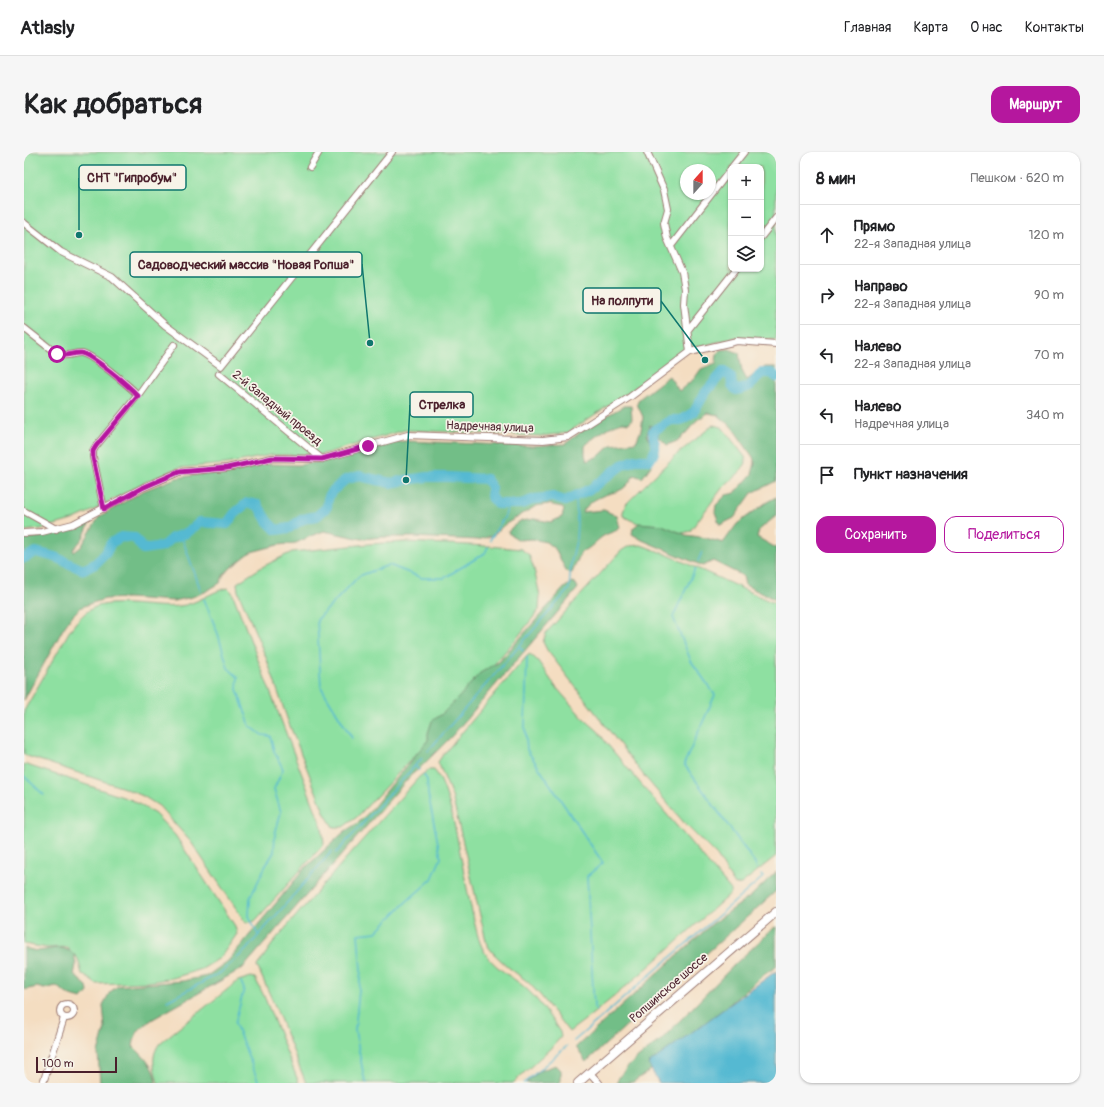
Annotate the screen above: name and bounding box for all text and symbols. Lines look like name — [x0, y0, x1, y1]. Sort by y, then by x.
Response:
text: Atlasly — [20, 16, 74, 40]
text: Главная — [844, 19, 891, 36]
text: Карта — [913, 19, 948, 36]
text: О нас — [970, 19, 1003, 36]
text: Контакты — [1025, 19, 1084, 36]
button: Маршрут — [991, 86, 1080, 123]
text: Как добраться — [24, 87, 202, 122]
north arrow — [680, 164, 716, 200]
map controls — [728, 164, 764, 272]
button: + — [728, 164, 764, 200]
callout: СНТ "Гипробум" — [79, 165, 186, 190]
text: 8 мин — [816, 168, 856, 189]
text: СНТ "Гипробум" — [87, 170, 177, 186]
text: Пешком · 620 m — [970, 170, 1064, 186]
button: − — [728, 200, 764, 236]
text: Прямо — [854, 217, 895, 236]
icon: ahead — [816, 224, 838, 246]
text: 120 m — [1028, 227, 1064, 243]
button: layers — [728, 236, 764, 272]
text: 22-я Западная улица — [854, 236, 971, 252]
callout: Садоводческий массив "Новая Ропша" — [130, 252, 362, 277]
text: Садоводческий массив "Новая Ропша" — [138, 257, 354, 273]
text: Направо — [854, 277, 908, 296]
icon: right — [816, 284, 838, 306]
text: 90 m — [1034, 287, 1064, 303]
callout: На полпути — [583, 288, 661, 313]
text: На полпути — [591, 293, 653, 309]
text: 22-я Западная улица — [854, 296, 971, 312]
text: Налево — [854, 337, 901, 356]
icon: left — [816, 344, 838, 366]
route start — [48, 345, 66, 363]
text: 70 m — [1034, 347, 1064, 363]
text: 22-я Западная улица — [854, 356, 971, 372]
street label: 2-й Западный проезд — [229, 367, 325, 449]
callout: Стрелка — [410, 392, 473, 417]
text: Стрелка — [419, 397, 465, 413]
text: Налево — [854, 397, 901, 416]
icon: left — [816, 404, 838, 426]
text: 340 m — [1026, 407, 1064, 423]
text: Надречная улица — [854, 416, 949, 432]
street label: Надречная улица — [446, 418, 535, 436]
route end — [359, 437, 377, 455]
icon: arrive — [816, 464, 838, 486]
text: Пункт назначения — [854, 465, 968, 484]
button: Сохранить — [816, 516, 936, 553]
button: Поделиться — [944, 516, 1064, 553]
street label: Ропшинское шоссе — [627, 950, 711, 1026]
scale bar — [36, 1055, 117, 1074]
text: 100 m — [42, 1057, 73, 1070]

